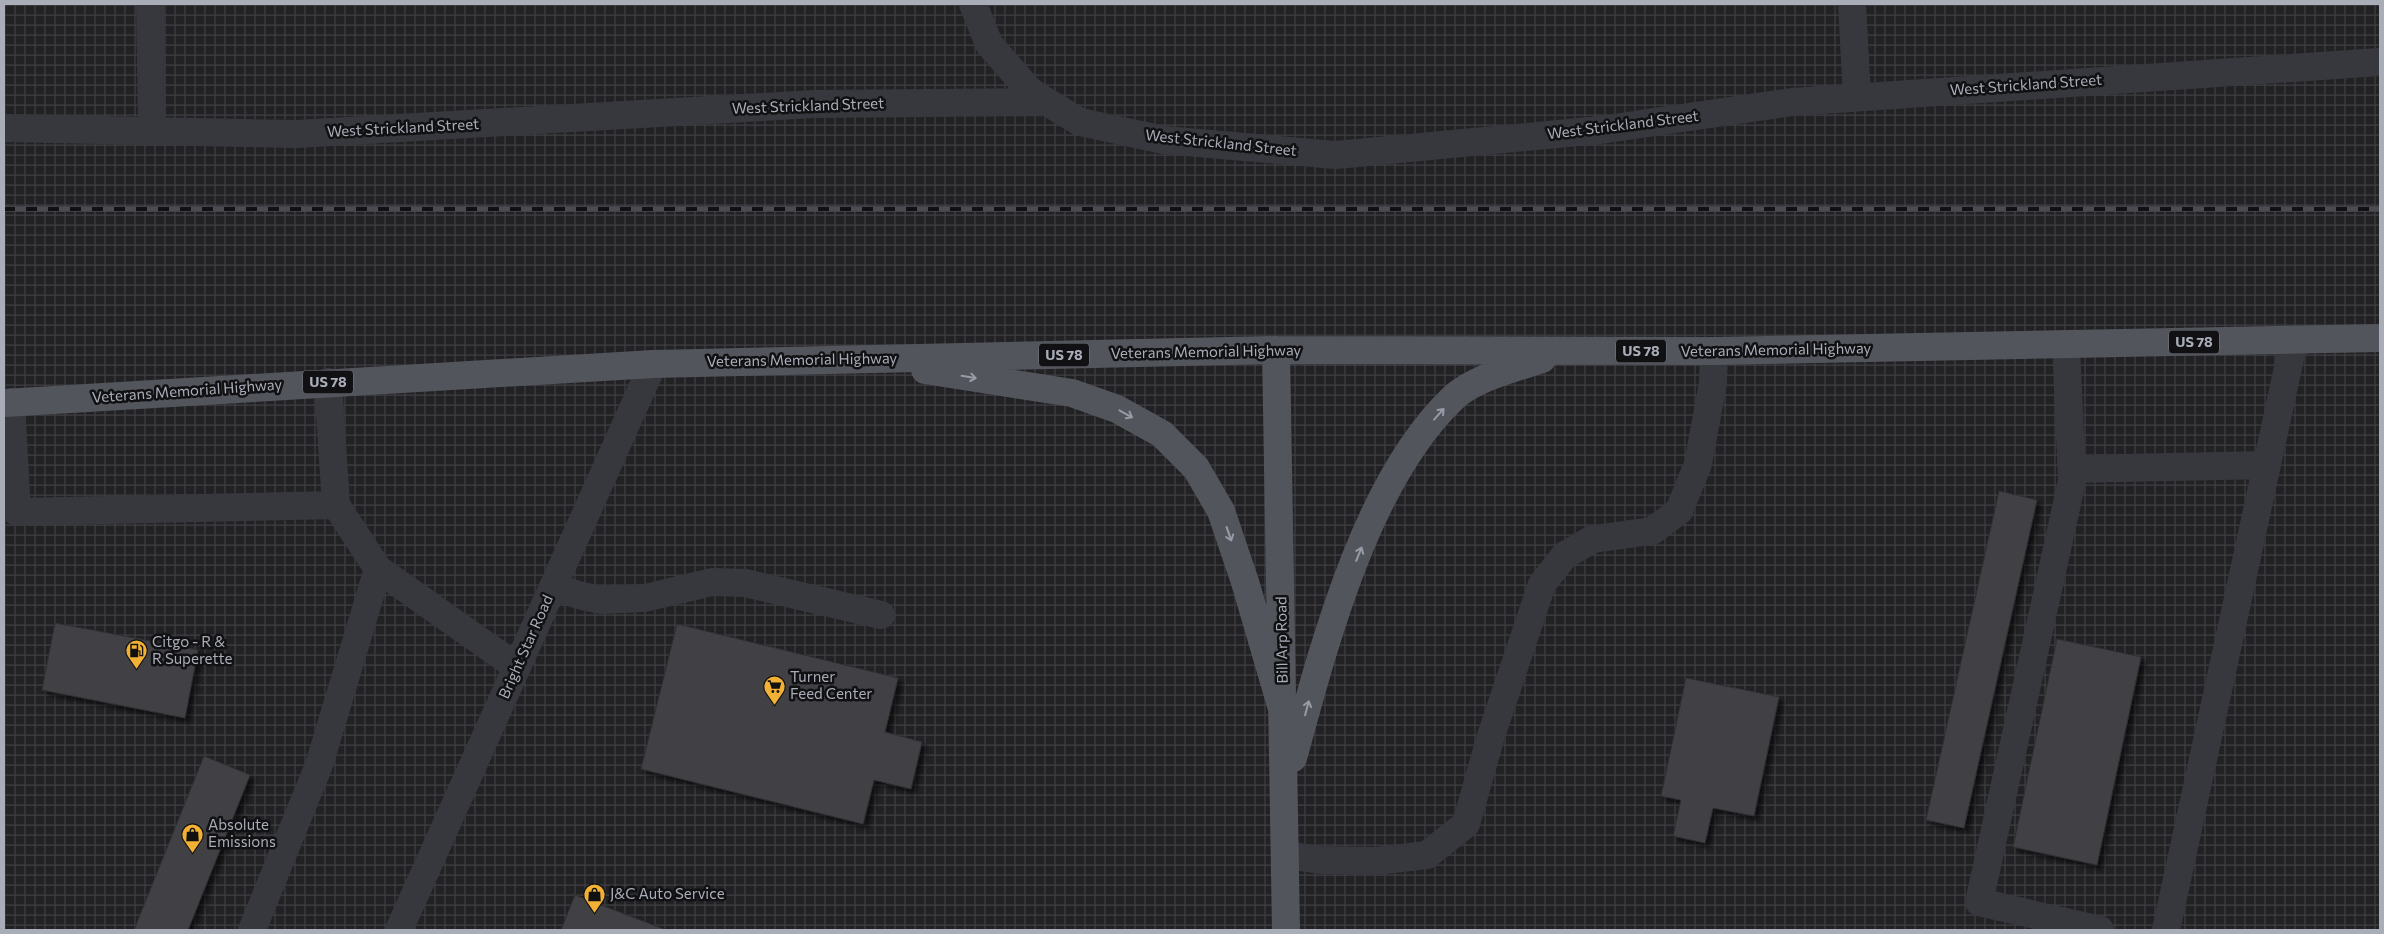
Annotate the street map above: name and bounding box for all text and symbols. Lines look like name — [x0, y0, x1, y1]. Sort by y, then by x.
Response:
street label: West Strickland Street — [1949, 70, 2103, 98]
street label: West Strickland Street — [732, 93, 884, 117]
street label: West Strickland Street — [1546, 106, 1700, 142]
street label: West Strickland Street — [326, 114, 479, 140]
street label: West Strickland Street — [1144, 125, 1298, 159]
road number: US 78 — [2169, 331, 2219, 354]
street label: Veterans Memorial Highway — [1681, 338, 1872, 360]
street label: Veterans Memorial Highway — [1111, 340, 1302, 362]
road number: US 78 — [1616, 340, 1666, 362]
road number: US 78 — [1039, 344, 1089, 366]
street label: Veterans Memorial Highway — [707, 348, 898, 370]
road number: US 78 — [303, 371, 353, 394]
one-way arrow — [961, 372, 977, 382]
street label: Veterans Memorial Highway — [91, 374, 283, 406]
one-way arrow — [1433, 407, 1445, 420]
one-way arrow — [1119, 410, 1133, 420]
one-way arrow — [1224, 526, 1234, 542]
one-way arrow — [1354, 547, 1364, 562]
street label: Bright Star Road — [494, 592, 556, 701]
street label: Bill Arp Road — [1271, 596, 1291, 684]
place label: Citgo - R & R Superette — [152, 632, 233, 667]
fuel station icon: Citgo - R & R Superette — [124, 639, 148, 670]
place label: Turner Feed Center — [790, 667, 872, 702]
supermarket icon: Turner Feed Center — [762, 674, 786, 705]
one-way arrow — [1303, 700, 1312, 716]
place label: Absolute Emissions — [208, 815, 276, 850]
shop icon: Absolute Emissions — [180, 822, 204, 853]
shop icon: J&C Auto Service — [582, 882, 606, 913]
place label: J&C Auto Service — [610, 884, 725, 902]

